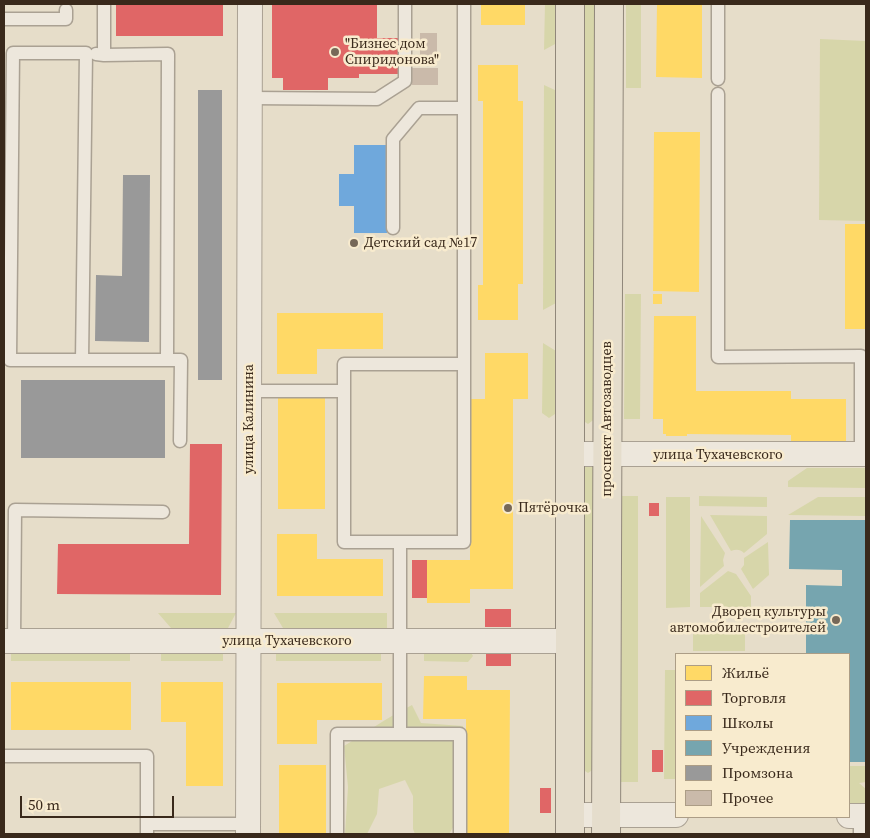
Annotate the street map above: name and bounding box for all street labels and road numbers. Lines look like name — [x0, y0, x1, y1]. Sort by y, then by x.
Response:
street label: проспект Автозаводцев — [599, 341, 615, 497]
street label: улица Калинина — [241, 364, 257, 474]
street label: улица Тухачевского — [653, 447, 783, 463]
street label: улица Тухачевского — [222, 633, 352, 649]

